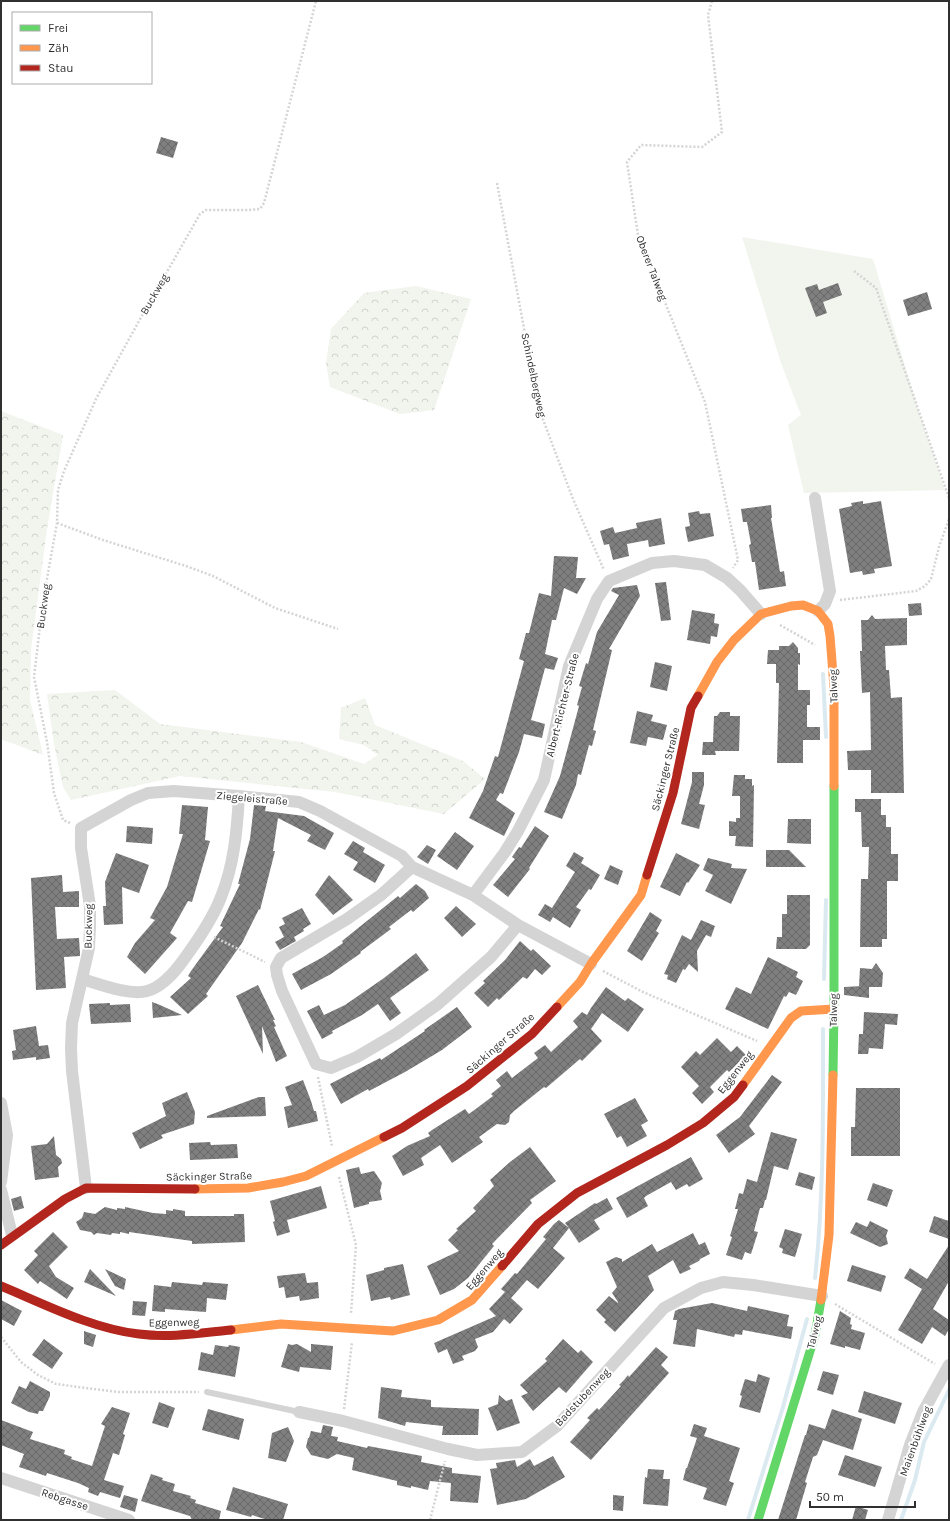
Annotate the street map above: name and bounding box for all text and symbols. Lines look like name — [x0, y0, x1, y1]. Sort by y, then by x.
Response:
legend — [12, 12, 152, 84]
text: Frei — [48, 21, 68, 35]
text: Zäh — [48, 41, 69, 55]
text: Stau — [48, 61, 74, 75]
street label: Oberer Talweg — [633, 234, 670, 303]
street label: Buckweg — [138, 271, 172, 317]
street label: Schindelbergweg — [518, 332, 549, 419]
street label: Buckweg — [34, 582, 53, 629]
street label: Albert-Richter-Straße — [543, 651, 582, 758]
street label: Talweg — [826, 668, 841, 703]
street label: Säckinger Straße — [649, 725, 682, 812]
street label: Ziegeleistraße — [216, 789, 289, 808]
street label: Buckweg — [82, 903, 95, 949]
street label: Talweg — [827, 992, 840, 1027]
street label: Säckinger Straße — [464, 1010, 537, 1077]
street label: Eggenweg — [715, 1048, 757, 1096]
street label: Säckinger Straße — [166, 1169, 253, 1184]
street label: Eggenweg — [463, 1245, 506, 1293]
street label: Talweg — [804, 1314, 825, 1350]
street label: Eggenweg — [149, 1316, 200, 1329]
street label: Badstubenweg — [552, 1365, 613, 1429]
street label: Maienbühlweg — [897, 1404, 934, 1478]
scale bar — [810, 1483, 915, 1509]
street label: Rebgasse — [40, 1486, 90, 1513]
text: 50 m — [816, 1490, 844, 1504]

